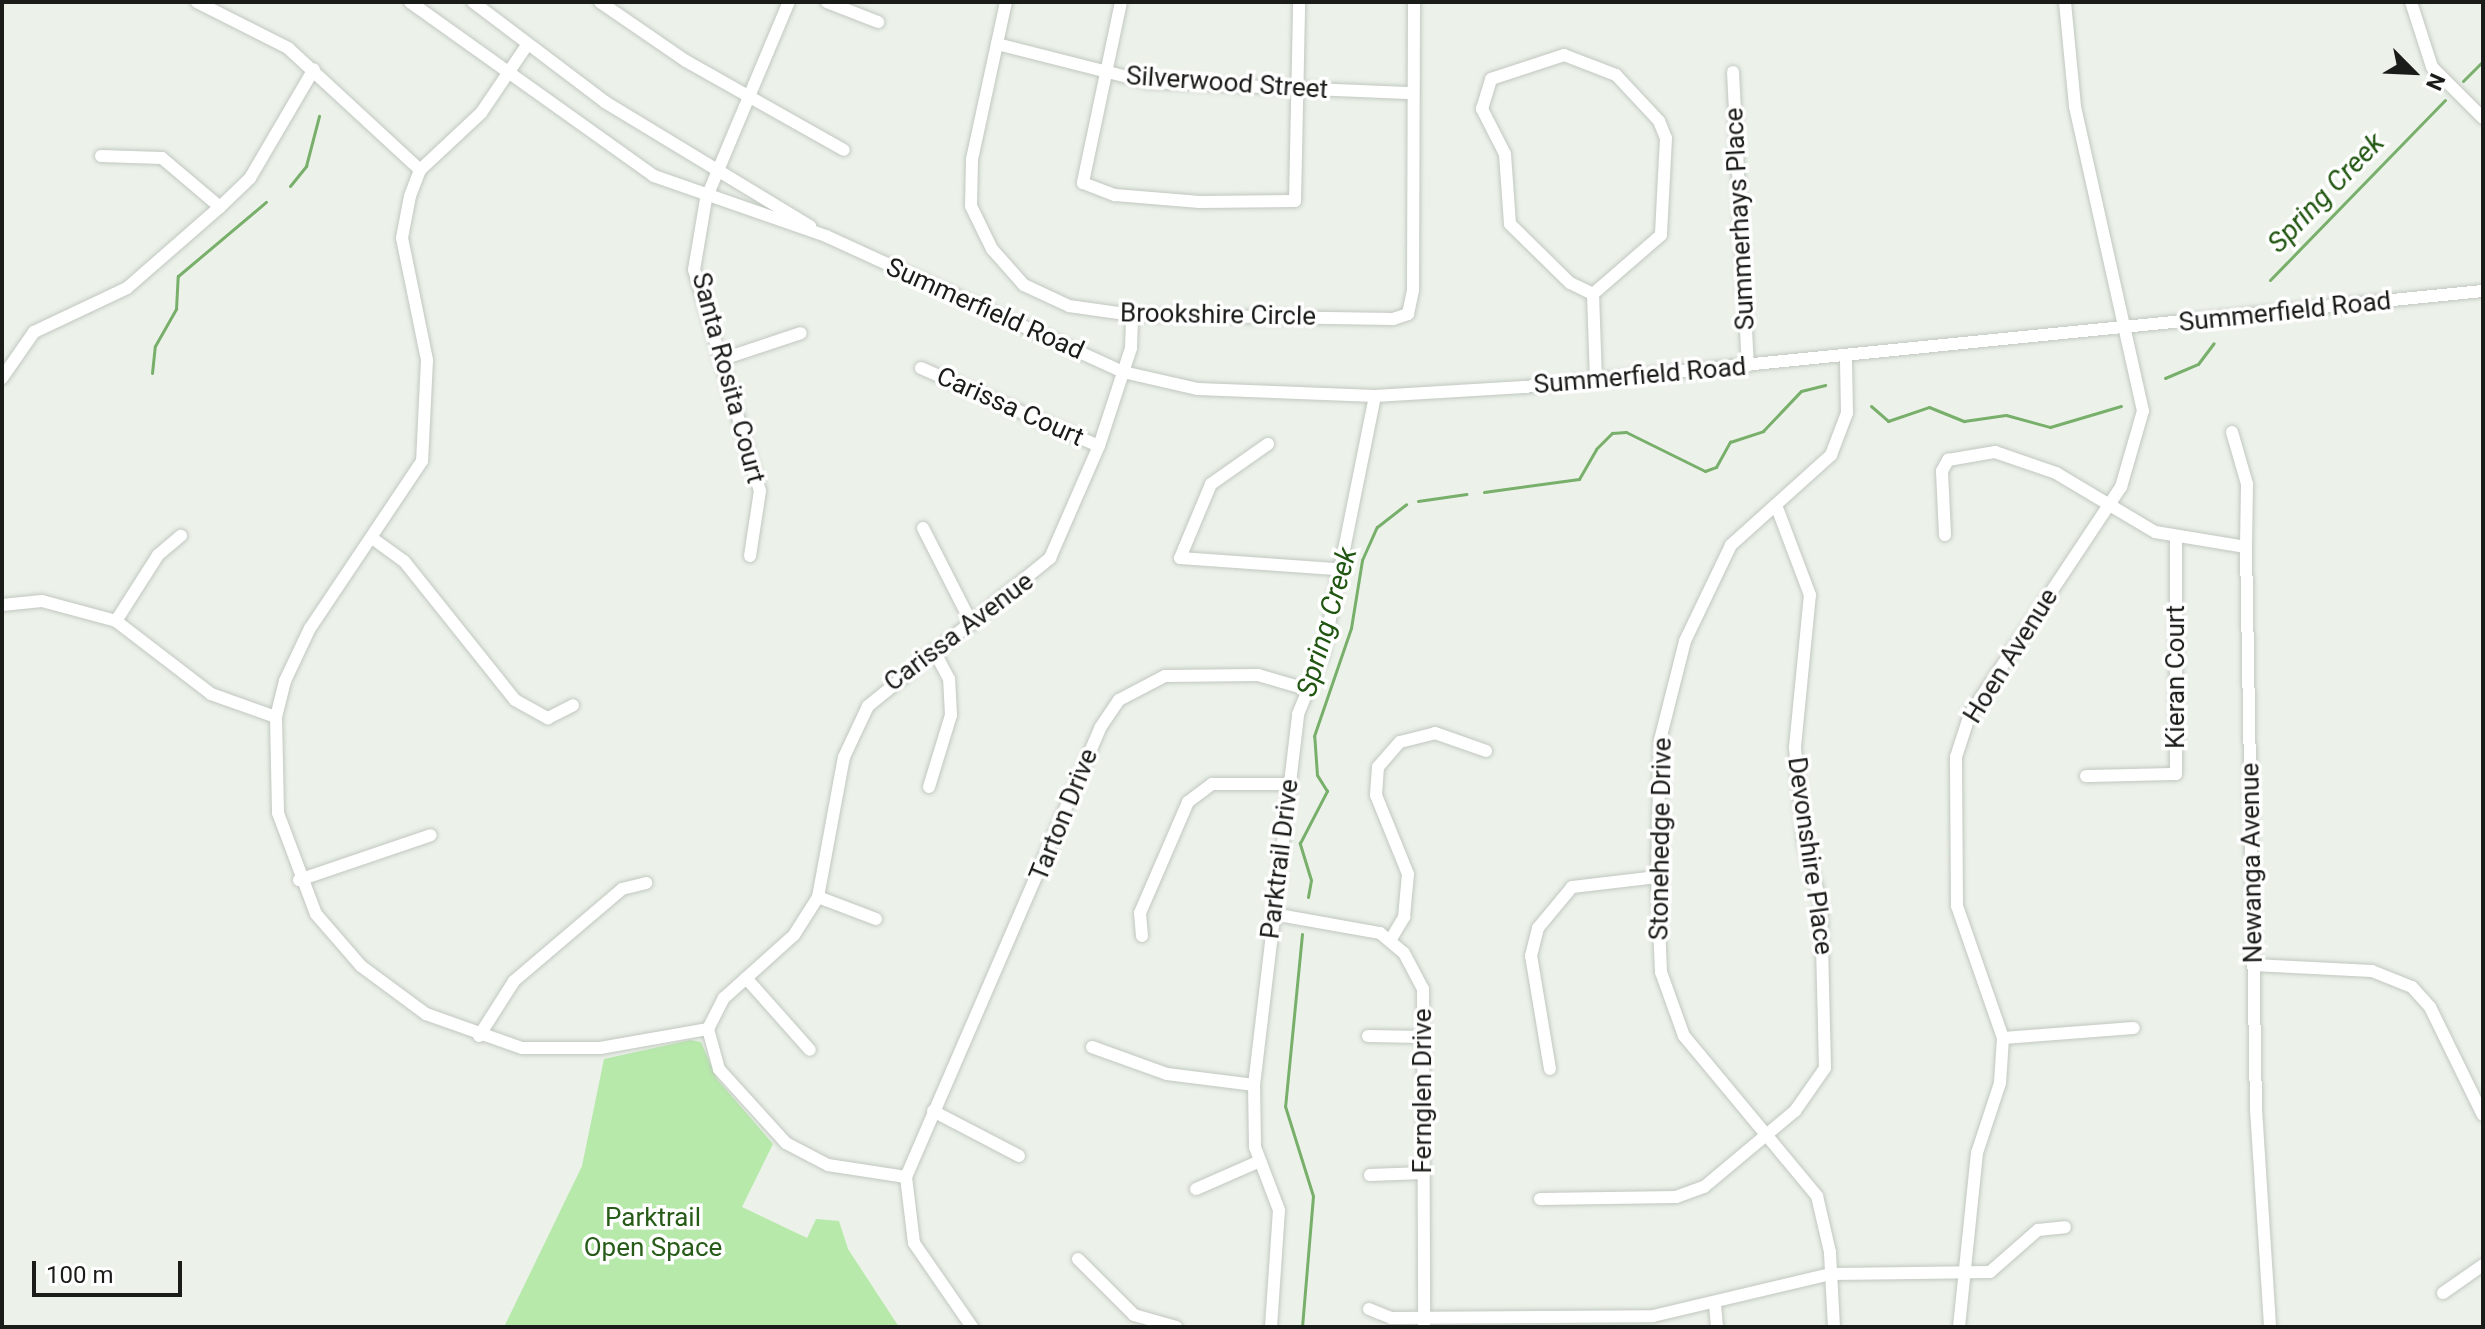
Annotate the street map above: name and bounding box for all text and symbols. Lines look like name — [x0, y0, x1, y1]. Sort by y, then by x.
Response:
north arrow — [2373, 32, 2453, 112]
street label: Silverwood Street — [1125, 60, 1329, 106]
text: N — [2421, 70, 2450, 94]
street label: Summerhays Place — [1719, 107, 1761, 331]
water label: Spring Creek — [2261, 126, 2391, 260]
street label: Summerfield Road — [881, 251, 1089, 367]
street label: Santa Rosita Court — [685, 269, 771, 487]
street label: Summerfield Road — [2177, 285, 2393, 339]
street label: Brookshire Circle — [1120, 298, 1316, 332]
street label: Summerfield Road — [1532, 351, 1748, 401]
street label: Carissa Court — [932, 361, 1088, 453]
water label: Spring Creek — [1290, 544, 1364, 700]
street label: Carissa Avenue — [878, 566, 1040, 698]
street label: Hoen Avenue — [1957, 583, 2065, 729]
street label: Kieran Court — [2160, 605, 2192, 749]
street label: Stonehedge Drive — [1644, 737, 1678, 941]
street label: Tarton Drive — [1023, 744, 1105, 886]
street label: Devonshire Place — [1781, 755, 1839, 957]
street label: Newanga Avenue — [2235, 762, 2269, 964]
street label: Parktrail Drive — [1255, 777, 1305, 941]
street label: Fernglen Drive — [1407, 1009, 1439, 1173]
park label: Parktrail Open Space — [584, 1202, 722, 1264]
scale bar — [36, 1245, 186, 1295]
text: 100 m — [46, 1261, 113, 1289]

